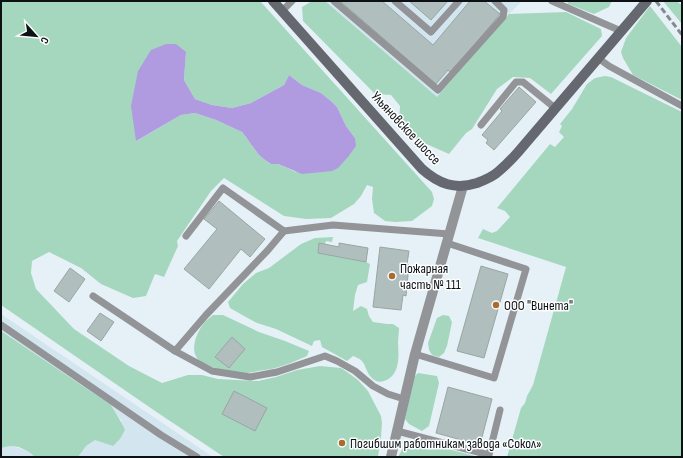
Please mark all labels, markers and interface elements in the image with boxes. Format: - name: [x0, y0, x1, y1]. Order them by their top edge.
- north arrow: [16, 16, 56, 56]
- text: С: [37, 35, 52, 46]
- street label: Ульяновское шоссе: [368, 88, 444, 168]
- place label: Пожарная часть № 111: [400, 260, 461, 293]
- marker: Пожарная часть № 111: [387, 271, 397, 281]
- place label: ООО "Винета": [504, 297, 573, 314]
- marker: ООО "Винета": [491, 300, 501, 310]
- place label: Погибшим работникам завода «Сокол»: [350, 435, 542, 452]
- marker: Погибшим работникам завода «Сокол»: [337, 438, 347, 448]

